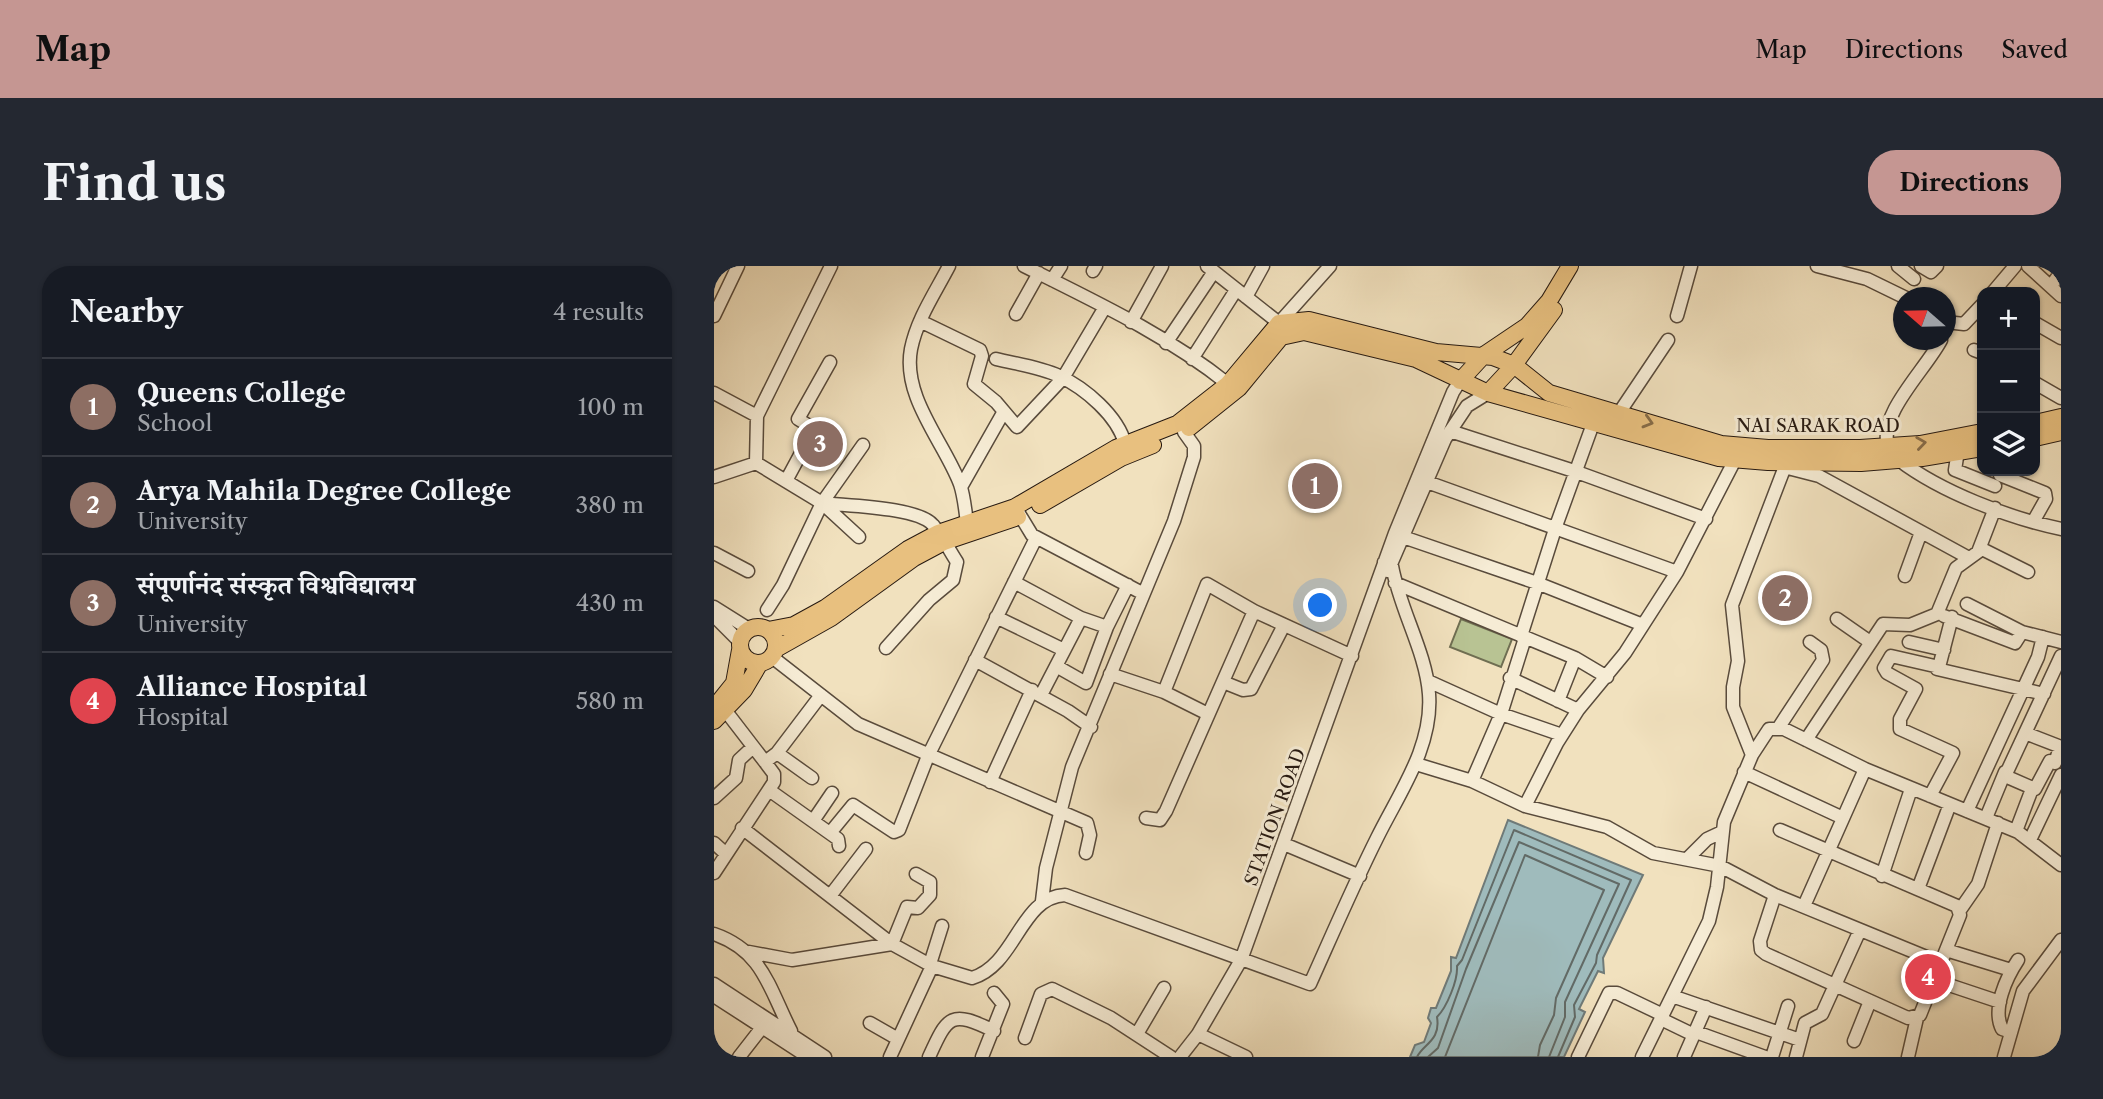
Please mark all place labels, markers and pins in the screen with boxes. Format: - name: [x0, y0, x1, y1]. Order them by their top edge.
- pin: 3: [797, 418, 843, 470]
- pin: 1: [1292, 460, 1338, 512]
- pin: 2: [1762, 572, 1808, 624]
- pin: 4: [1905, 951, 1951, 1003]

